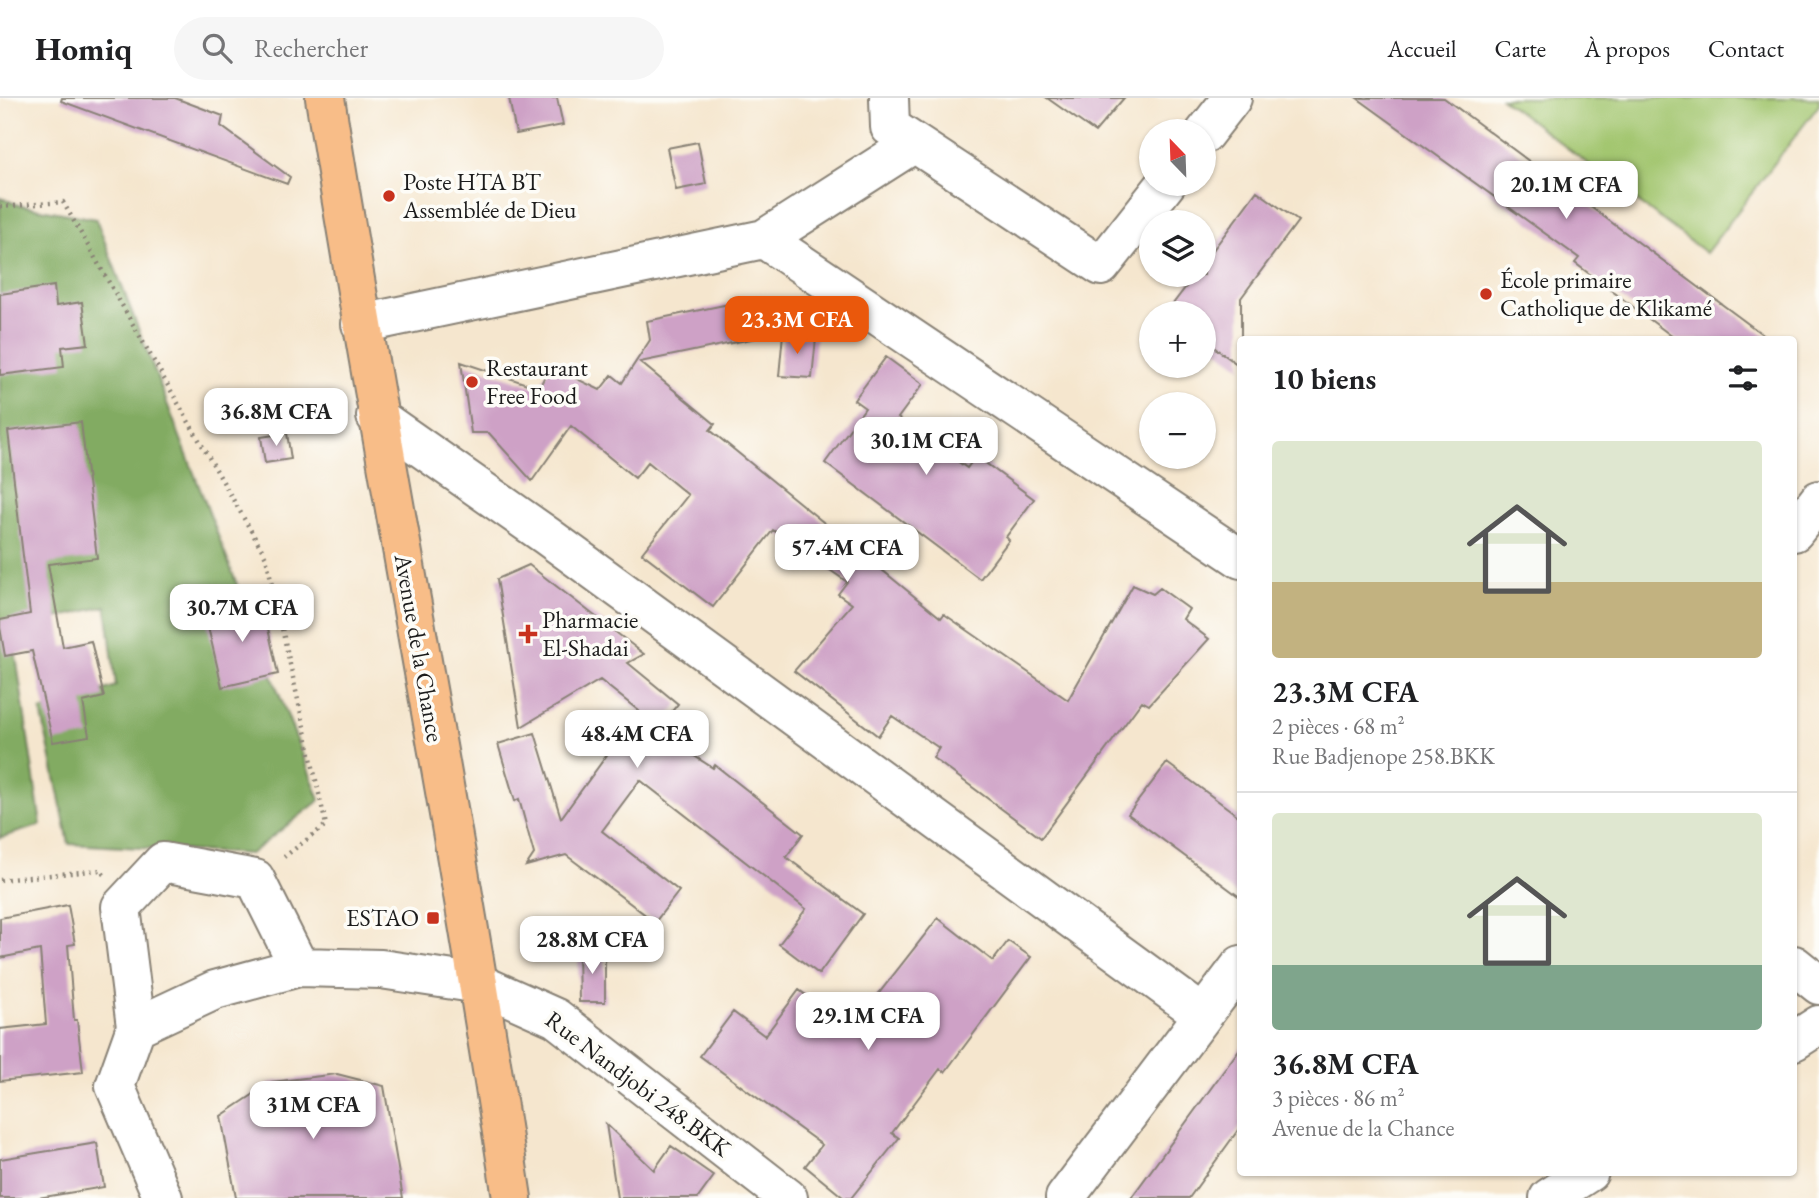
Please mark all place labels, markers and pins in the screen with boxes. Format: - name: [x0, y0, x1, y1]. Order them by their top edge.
- pin: 20.1M CFA: [1486, 162, 1646, 221]
- place label: Poste HTA BT Assemblée de Dieu: [402, 166, 577, 225]
- marker: Poste HTA BT Assemblée de Dieu: [381, 188, 397, 204]
- place label: École primaire Catholique de Klikamé: [1500, 264, 1712, 323]
- marker: École primaire Catholique de Klikamé: [1478, 286, 1494, 302]
- pin: 23.3M CFA: [717, 296, 877, 356]
- place label: Restaurant Free Food: [486, 352, 588, 411]
- marker: Restaurant Free Food: [464, 374, 480, 390]
- pin: 36.8M CFA: [196, 388, 356, 448]
- pin: 30.1M CFA: [846, 418, 1006, 477]
- pin: 57.4M CFA: [767, 524, 927, 584]
- pin: 30.7M CFA: [162, 584, 322, 644]
- place label: Pharmacie El-Shadai: [542, 604, 638, 663]
- marker: Pharmacie El-Shadai: [520, 626, 536, 642]
- pin: 48.4M CFA: [557, 710, 717, 770]
- place label: ESTAO: [346, 902, 419, 933]
- marker: ESTAO: [425, 910, 441, 926]
- pin: 28.8M CFA: [512, 916, 672, 976]
- pin: 29.1M CFA: [788, 992, 948, 1052]
- pin: 31M CFA: [248, 1082, 378, 1141]

